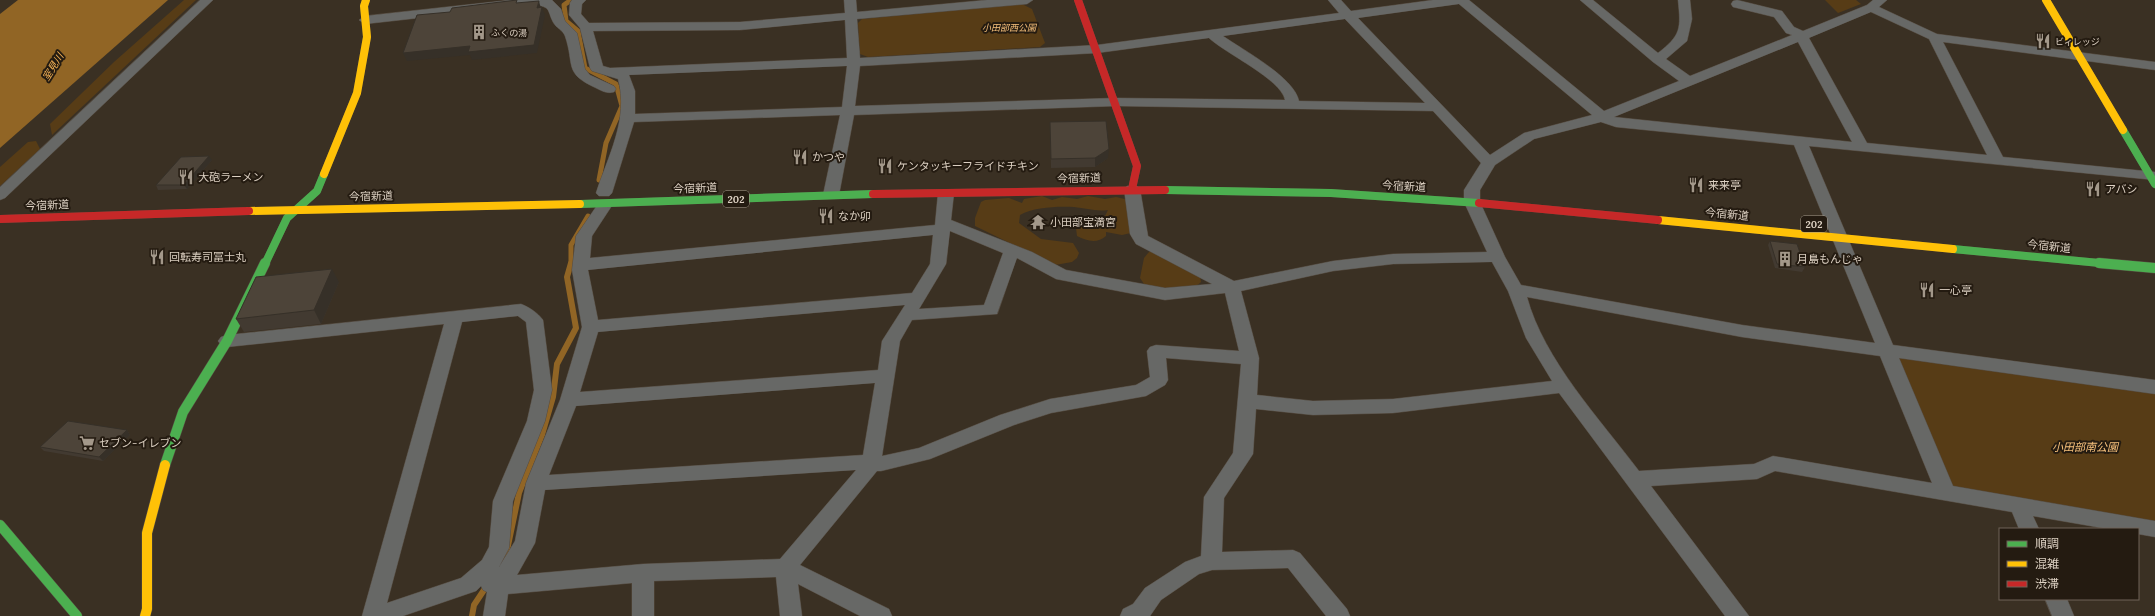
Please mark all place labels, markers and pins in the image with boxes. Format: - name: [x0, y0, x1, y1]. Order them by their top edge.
- building icon: ふくの湯: [470, 23, 488, 41]
- place label: ふくの湯: [491, 27, 527, 38]
- restaurant icon: ビィレッジ: [2034, 32, 2052, 50]
- place label: ビィレッジ: [2055, 36, 2100, 47]
- restaurant icon: かつや: [791, 148, 809, 166]
- place label: かつや: [812, 150, 845, 164]
- restaurant icon: ケンタッキーフライドチキン: [876, 157, 894, 175]
- place label: ケンタッキーフライドチキン: [897, 159, 1039, 173]
- restaurant icon: 大砲ラーメン: [177, 168, 195, 186]
- place label: 大砲ラーメン: [198, 170, 264, 184]
- restaurant icon: 来来亭: [1687, 176, 1705, 194]
- place label: 来来亭: [1708, 178, 1741, 192]
- restaurant icon: アバシ: [2084, 180, 2102, 198]
- place label: アバシ: [2105, 182, 2138, 196]
- restaurant icon: なか卯: [817, 207, 835, 225]
- place label: なか卯: [838, 209, 871, 223]
- temple icon: 小田部宝満宮: [1029, 213, 1047, 231]
- place label: 小田部宝満宮: [1050, 215, 1116, 229]
- restaurant icon: 回転寿司冨士丸: [148, 248, 166, 266]
- place label: 回転寿司冨士丸: [169, 250, 246, 264]
- building icon: 月島もんじゃ: [1776, 250, 1794, 268]
- place label: 月島もんじゃ: [1797, 252, 1863, 266]
- restaurant icon: 一心亭: [1918, 281, 1936, 299]
- place label: 一心亭: [1939, 283, 1972, 297]
- supermarket icon: セブン-イレブン: [78, 434, 96, 452]
- place label: セブン-イレブン: [99, 436, 181, 450]

